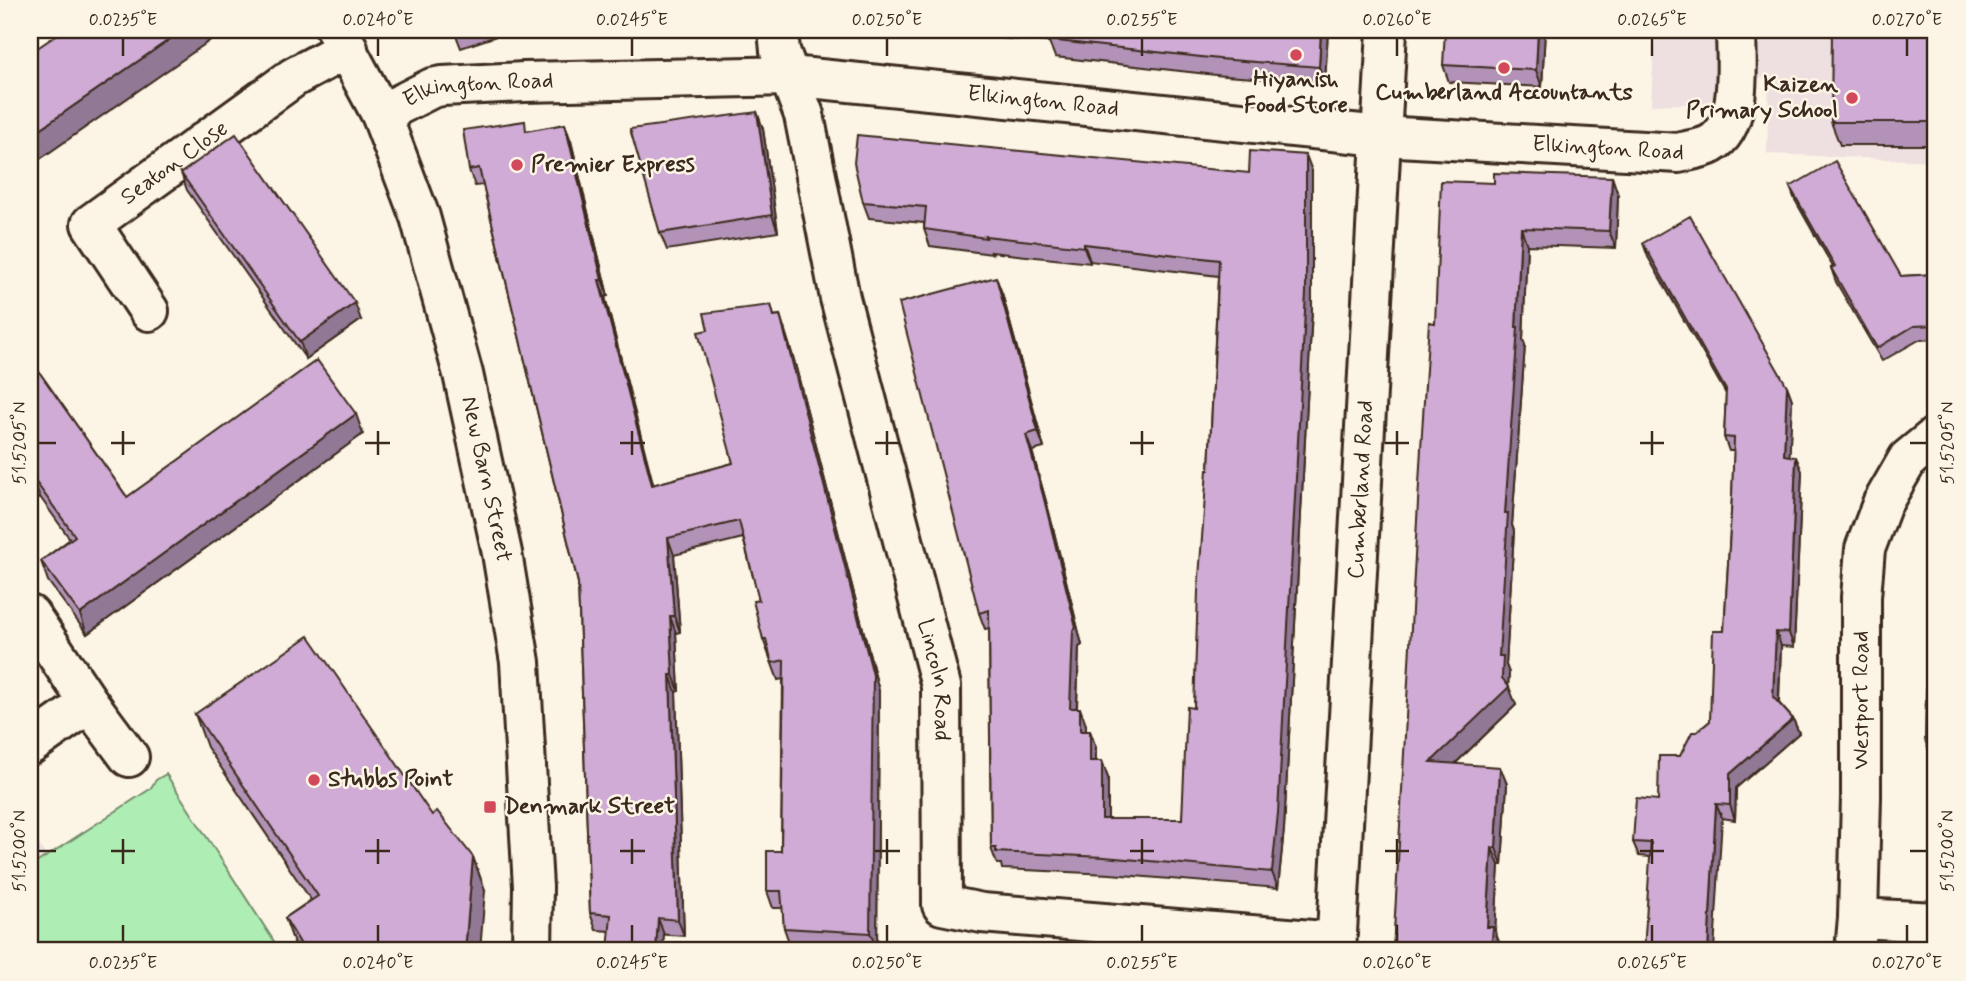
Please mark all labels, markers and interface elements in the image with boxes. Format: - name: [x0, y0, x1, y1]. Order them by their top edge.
- text: 0.0235°E: [89, 8, 157, 32]
- text: 0.0240°E: [342, 8, 414, 32]
- text: 0.0245°E: [596, 8, 668, 32]
- text: 0.0250°E: [852, 8, 922, 32]
- text: 0.0255°E: [1106, 8, 1178, 32]
- text: 0.0260°E: [1363, 8, 1432, 32]
- text: 0.0265°E: [1617, 8, 1687, 32]
- text: 0.0270°E: [1872, 8, 1942, 32]
- marker: Hiyanish Food Store: [1288, 47, 1304, 63]
- marker: Cumberland Accountants: [1496, 60, 1512, 76]
- place label: Hiyanish Food Store: [1244, 65, 1348, 121]
- street label: Elkington Road: [398, 66, 554, 115]
- place label: Kaizen Primary School: [1686, 70, 1839, 126]
- place label: Cumberland Accountants: [1375, 78, 1633, 108]
- street label: Elkington Road: [966, 79, 1120, 124]
- marker: Kaizen Primary School: [1844, 90, 1860, 106]
- street label: Seaton Close: [115, 114, 235, 213]
- street label: Elkington Road: [1531, 130, 1685, 168]
- place label: Premier Express: [531, 150, 695, 180]
- marker: Premier Express: [509, 157, 525, 173]
- street label: New Barn Street: [453, 394, 518, 565]
- street label: Cumberland Road: [1342, 399, 1381, 580]
- text: 51.5205°N: [8, 402, 32, 484]
- text: 51.5205°N: [1936, 402, 1960, 484]
- street label: Lincoln Road: [909, 616, 956, 741]
- street label: Westport Road: [1847, 631, 1877, 769]
- place label: Stubbs Point: [328, 765, 453, 795]
- marker: Stubbs Point: [306, 772, 322, 788]
- place label: Denmark Street: [504, 792, 675, 822]
- marker: Denmark Street: [482, 799, 498, 815]
- text: 51.5200°N: [8, 810, 32, 892]
- text: 51.5200°N: [1936, 810, 1960, 892]
- text: 0.0235°E: [89, 951, 157, 975]
- text: 0.0240°E: [342, 951, 414, 975]
- text: 0.0245°E: [596, 951, 668, 975]
- text: 0.0250°E: [852, 951, 922, 975]
- text: 0.0255°E: [1106, 951, 1178, 975]
- text: 0.0260°E: [1363, 951, 1432, 975]
- text: 0.0265°E: [1617, 951, 1687, 975]
- text: 0.0270°E: [1872, 951, 1942, 975]

